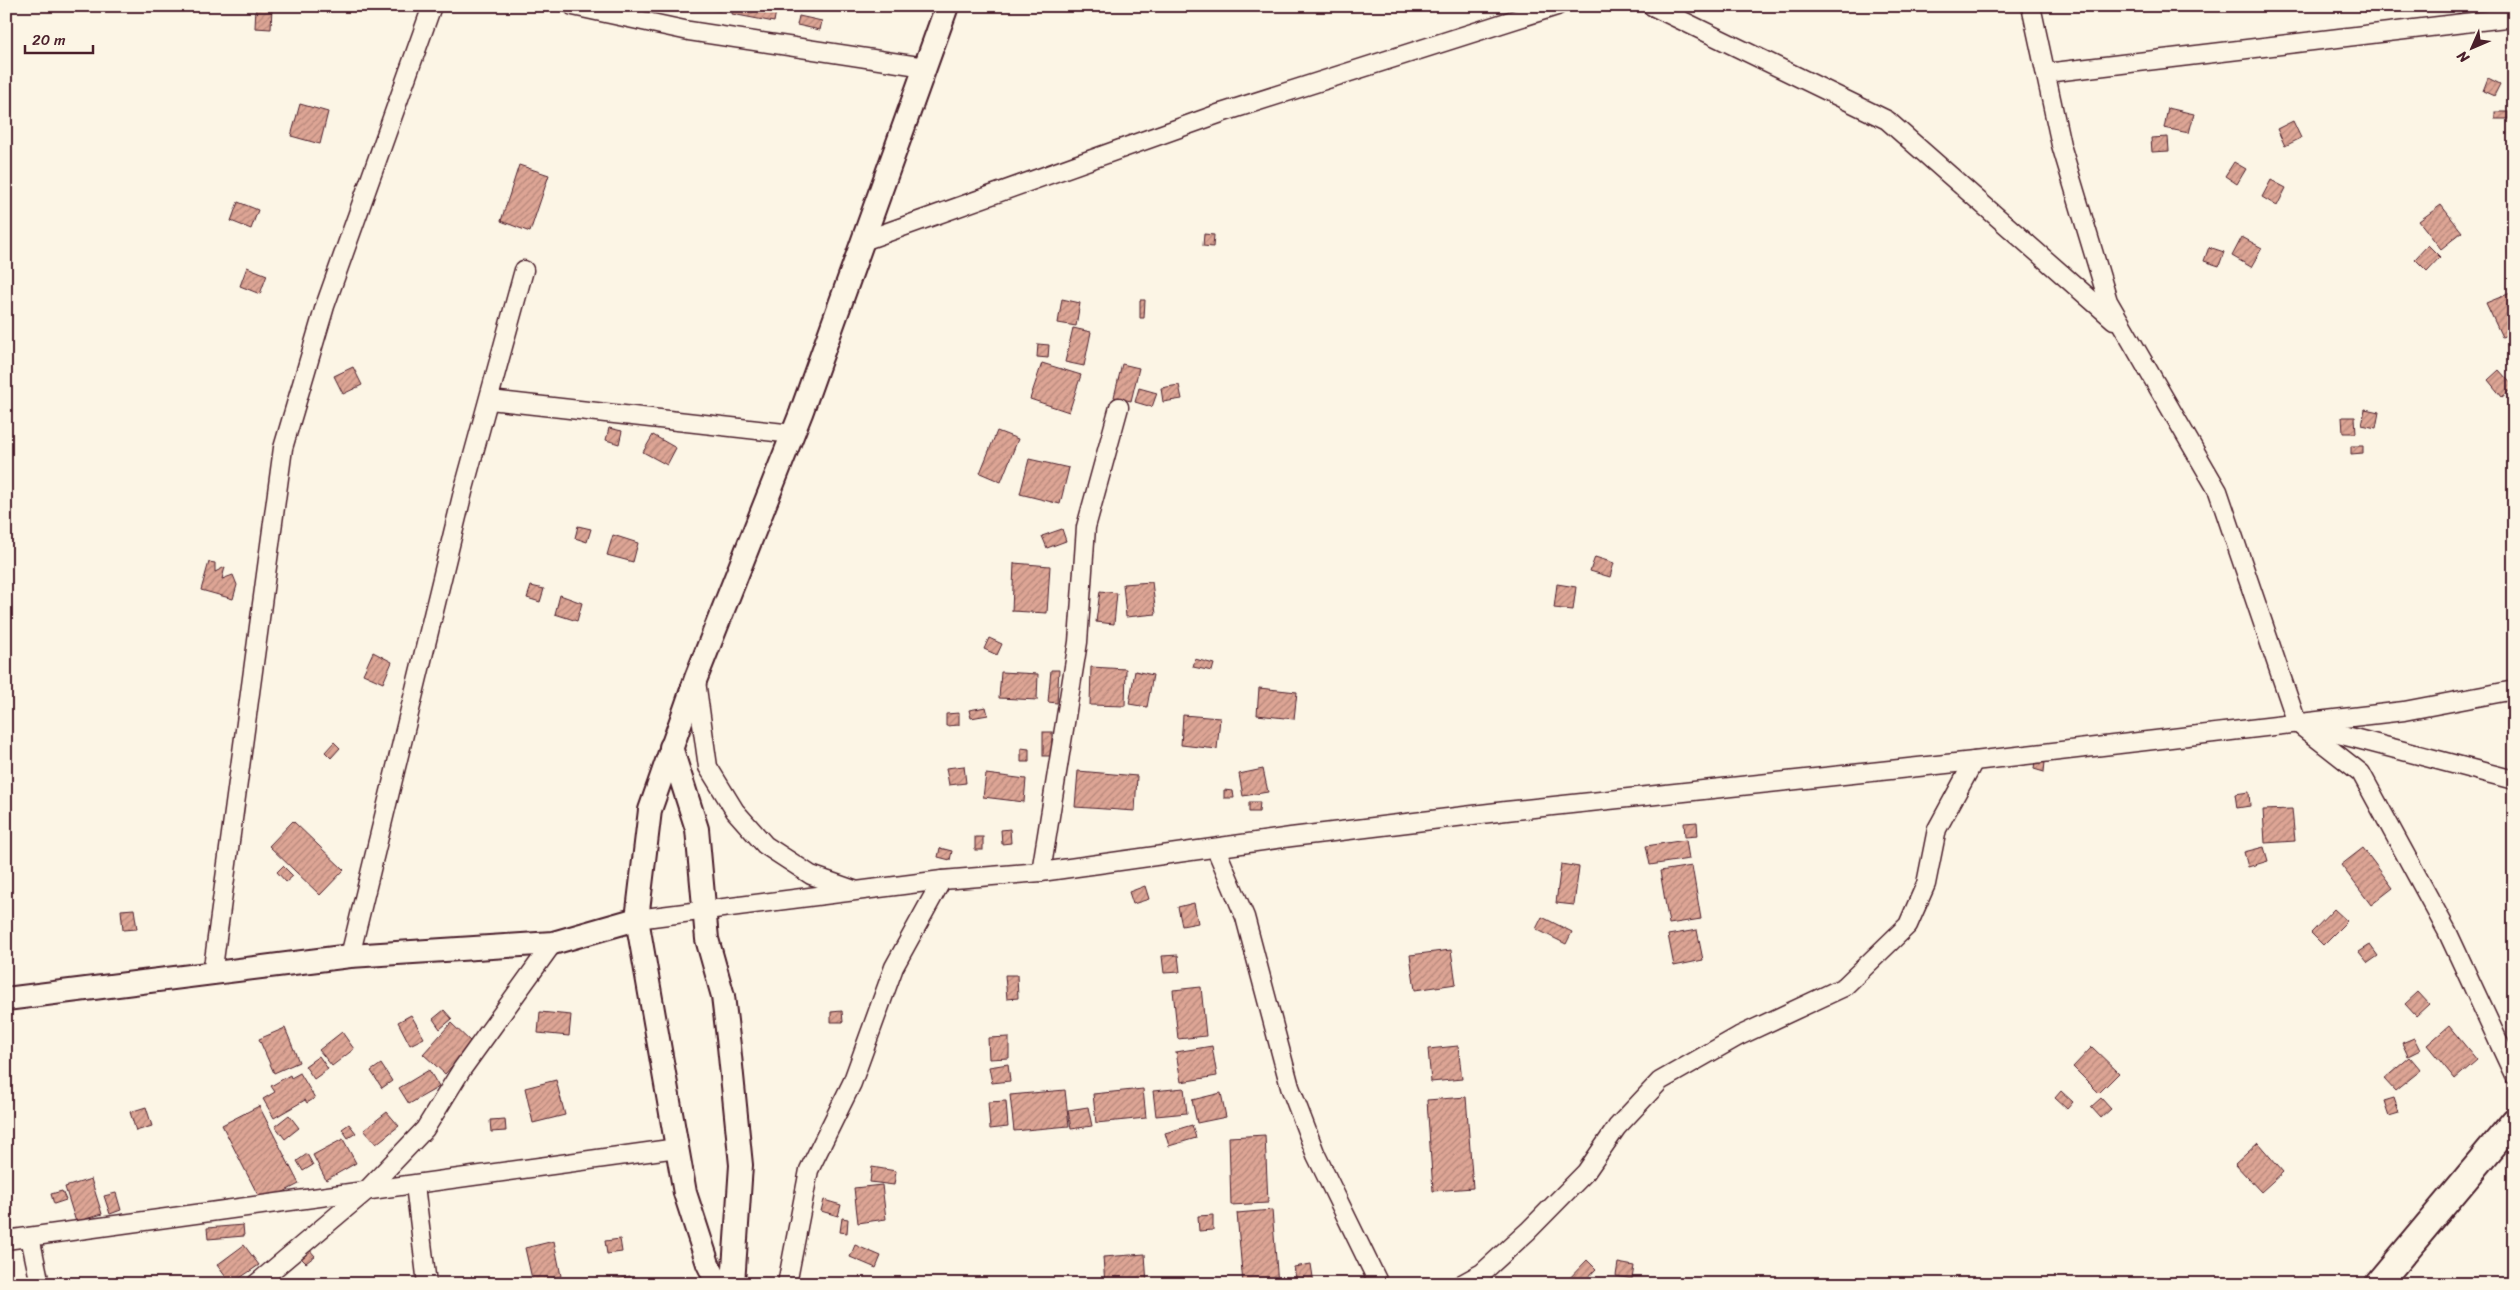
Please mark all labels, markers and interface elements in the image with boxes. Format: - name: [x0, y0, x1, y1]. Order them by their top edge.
- scale bar: [25, 22, 92, 54]
- north arrow: [2448, 22, 2498, 72]
- text: 20 m: [32, 27, 66, 53]
- text: N: [2451, 44, 2476, 70]

